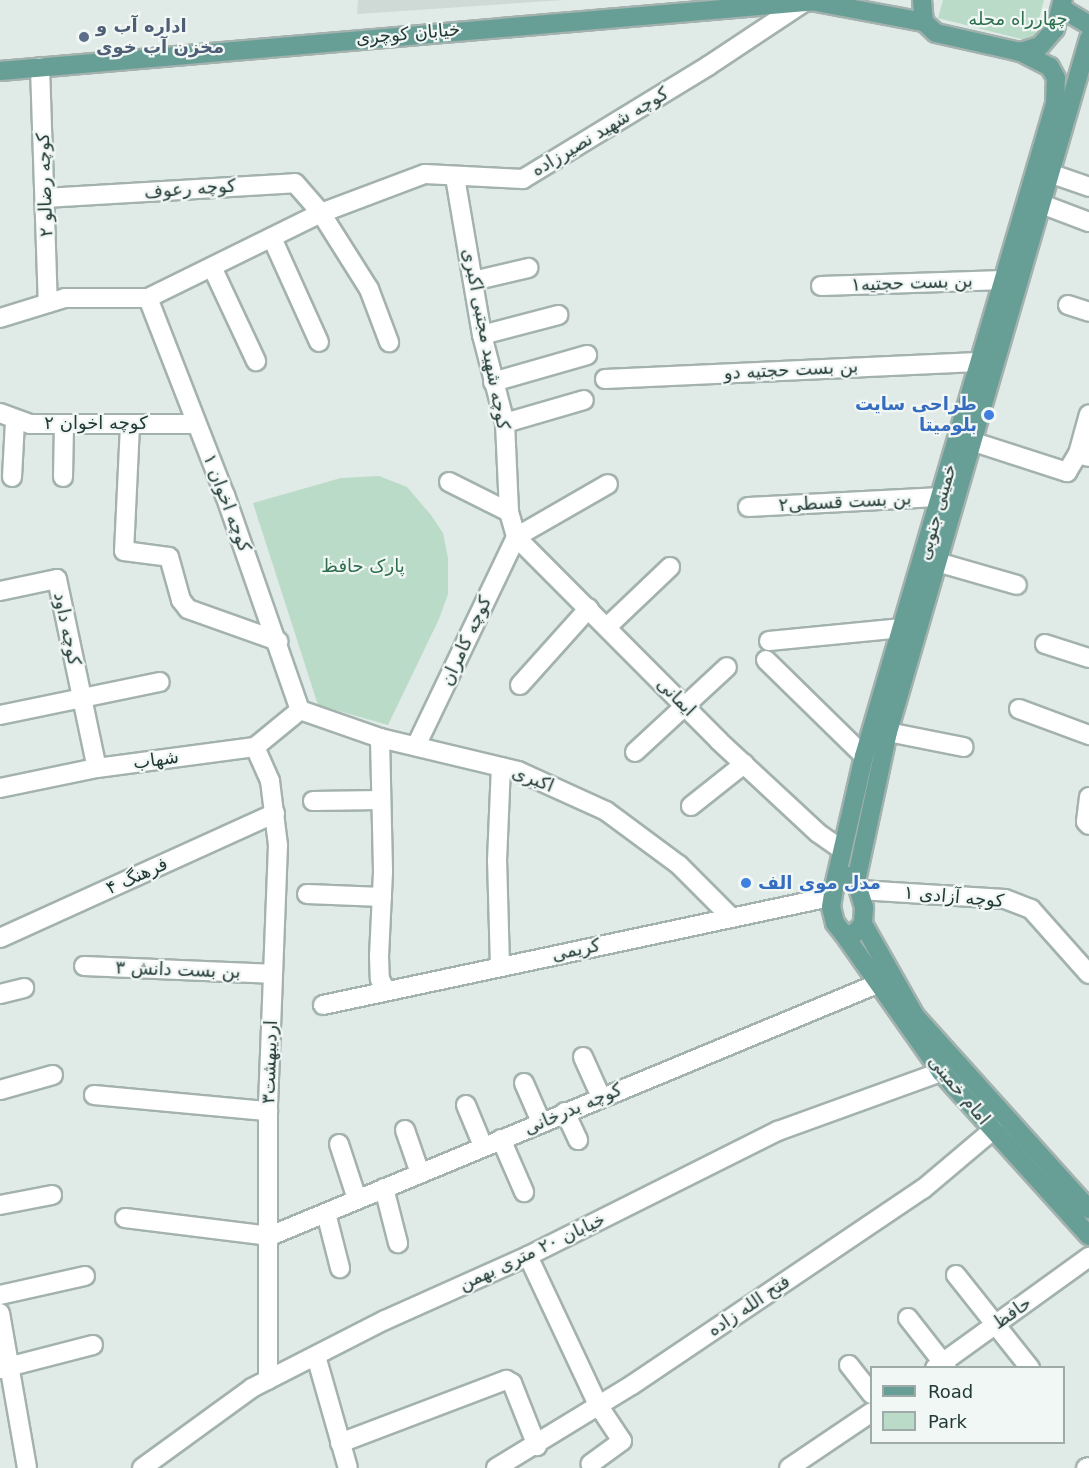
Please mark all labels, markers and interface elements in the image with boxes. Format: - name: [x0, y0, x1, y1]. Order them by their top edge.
- park label: چهارراه محله: [968, 8, 1068, 30]
- place label: اداره آب و مخزن آب خوی: [96, 16, 224, 58]
- street label: خیابان کوچری: [355, 19, 461, 49]
- marker: اداره آب و مخزن آب خوی: [77, 30, 91, 44]
- street label: کوچه شهید نصیرزاده: [528, 83, 672, 181]
- street label: کوچه رضالو ۲: [32, 133, 58, 237]
- street label: کوچه رعوف: [143, 175, 237, 203]
- street label: کوچه شهید مجتبی اکبری: [458, 247, 514, 431]
- street label: بن بست حجتیه۱: [851, 270, 973, 296]
- street label: بن بست حجتیه دو: [723, 356, 859, 384]
- place label: طراحی سایت بلومیتا: [855, 394, 977, 436]
- marker: طراحی سایت بلومیتا: [982, 408, 996, 422]
- street label: کوچه اخوان ۲: [44, 412, 148, 434]
- street label: کوچه اخوان ۱: [198, 451, 256, 555]
- street label: خمینی جنوبی: [913, 461, 961, 563]
- street label: بن بست قسطی۲: [778, 488, 912, 516]
- park label: پارک حافظ: [321, 555, 405, 577]
- street label: کوچه داود: [49, 591, 85, 667]
- street label: کوچه کامران: [436, 593, 496, 689]
- street label: ایمانی: [652, 673, 700, 721]
- street label: شهاب: [132, 746, 180, 774]
- street label: اکبری: [509, 761, 557, 797]
- street label: فرهنگ ۴: [103, 853, 171, 899]
- place label: مدل موی الف: [758, 872, 881, 894]
- marker: مدل موی الف: [739, 876, 753, 890]
- street label: کوچه آزادی ۱: [903, 882, 1005, 912]
- street label: کریمی: [550, 934, 602, 966]
- street label: بن بست دانش ۳: [115, 957, 241, 983]
- street label: اردیبهشت۳: [258, 1020, 282, 1104]
- street label: امام خمینی: [924, 1051, 994, 1129]
- street label: کوچه بدرخانی: [521, 1079, 625, 1139]
- street label: خیابان ۲۰ متری بهمن: [455, 1209, 609, 1295]
- street label: فتح الله زاده: [704, 1271, 794, 1341]
- street label: حافظ: [988, 1292, 1036, 1334]
- legend: [870, 1366, 1065, 1444]
- text: Road: [928, 1381, 973, 1402]
- text: Park: [928, 1411, 967, 1432]

